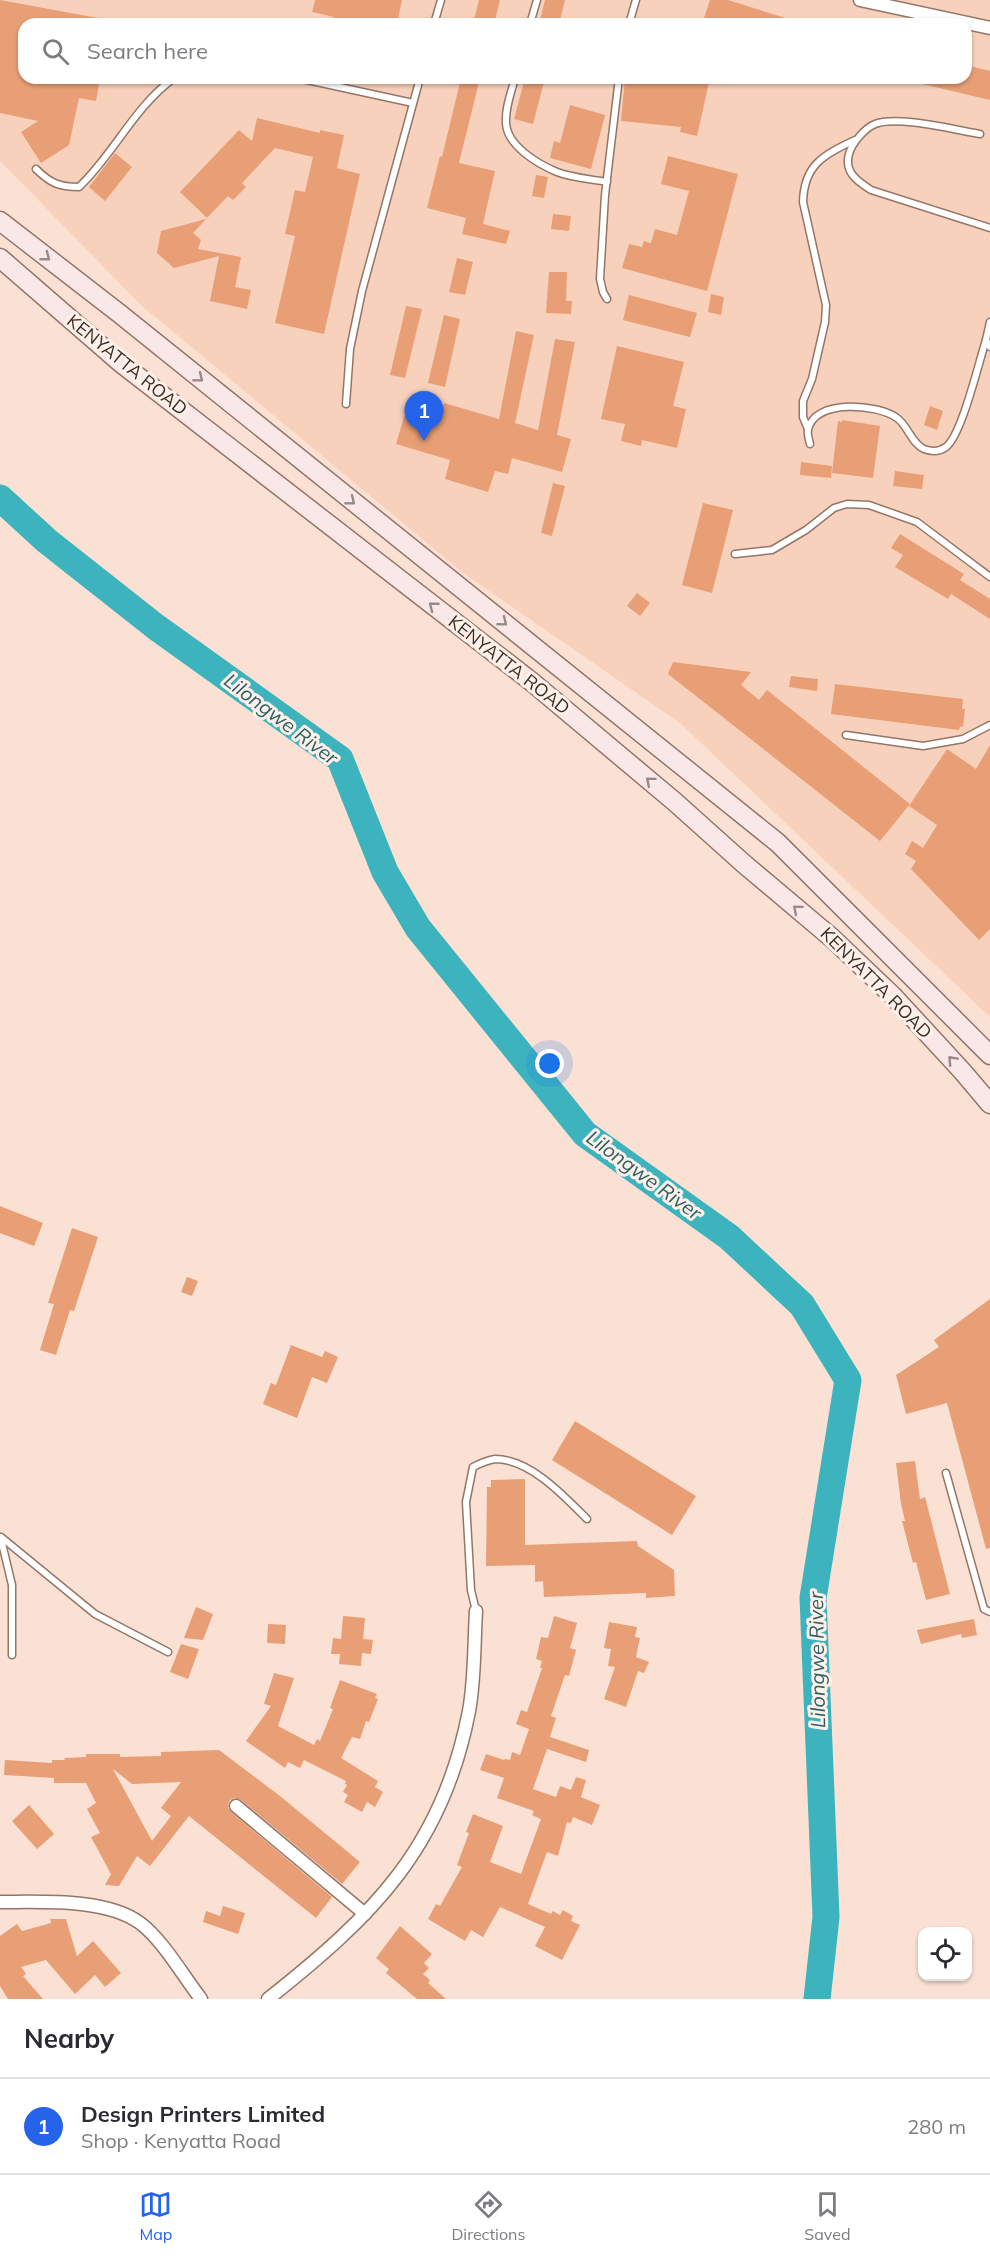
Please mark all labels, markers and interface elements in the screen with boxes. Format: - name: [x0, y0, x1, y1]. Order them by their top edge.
- search box: [18, 18, 972, 84]
- icon: search: [39, 35, 72, 68]
- text: Search here: [87, 37, 208, 65]
- one-way arrow: [40, 249, 51, 260]
- street label: KENYATTA ROAD: [62, 309, 192, 420]
- one-way arrow: [192, 370, 203, 381]
- pin: 1: [404, 392, 444, 441]
- one-way arrow: [344, 493, 355, 504]
- one-way arrow: [429, 602, 440, 613]
- street label: KENYATTA ROAD: [444, 610, 575, 719]
- one-way arrow: [496, 615, 507, 626]
- water label: Lilongwe River: [219, 668, 344, 770]
- one-way arrow: [646, 777, 657, 788]
- one-way arrow: [793, 905, 804, 916]
- street label: KENYATTA ROAD: [816, 922, 937, 1043]
- your location: [535, 1049, 564, 1078]
- one-way arrow: [948, 1056, 959, 1066]
- water label: Lilongwe River: [582, 1124, 707, 1225]
- water label: Lilongwe River: [803, 1591, 830, 1728]
- map controls: [918, 1927, 972, 1981]
- button: locate: [918, 1927, 972, 1981]
- text: Nearby: [24, 2022, 114, 2055]
- text: Design Printers Limited: [81, 2100, 325, 2128]
- text: 1: [38, 2114, 50, 2139]
- text: 280 m: [907, 2114, 966, 2139]
- text: Shop · Kenyatta Road: [81, 2128, 281, 2153]
- tab: Map: [139, 2188, 172, 2244]
- tab: Directions: [451, 2188, 525, 2244]
- tab: Saved: [804, 2188, 851, 2244]

